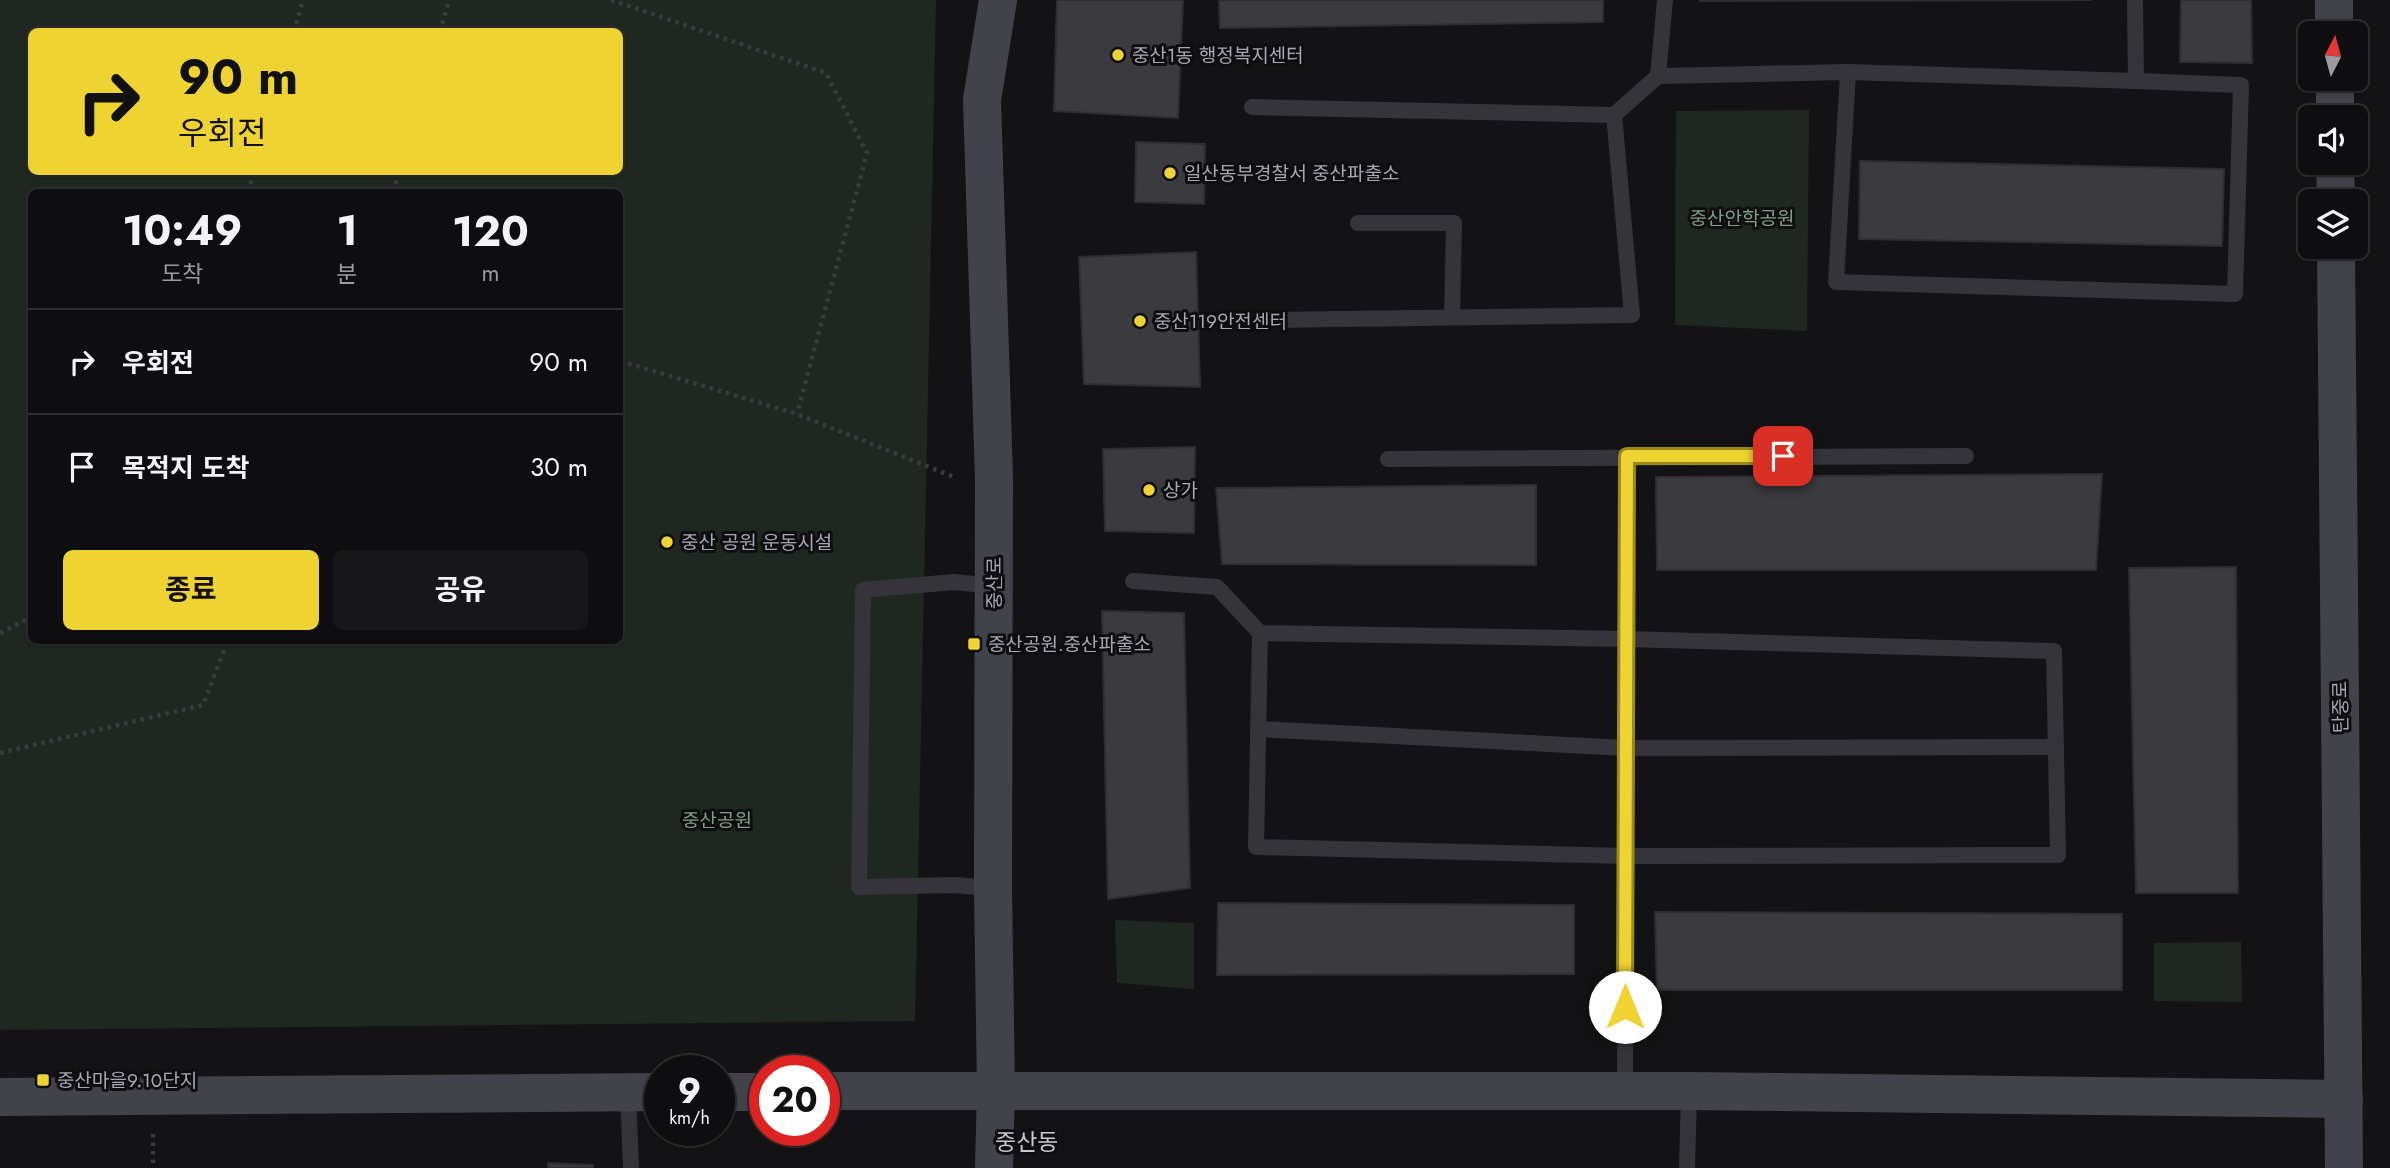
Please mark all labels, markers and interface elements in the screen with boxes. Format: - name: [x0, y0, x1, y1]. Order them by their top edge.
- north arrow: [2298, 21, 2368, 91]
- map controls: [2298, 21, 2368, 259]
- text: 90 m: [178, 42, 298, 112]
- place label: 중산1동 행정복지센터: [1132, 42, 1304, 69]
- marker: 중산1동 행정복지센터: [1110, 47, 1126, 63]
- icon: right: [63, 56, 154, 147]
- button: sound: [2298, 105, 2368, 175]
- text: 우회전: [178, 110, 266, 156]
- place label: 일산동부경찰서 중산파출소: [1184, 160, 1399, 187]
- marker: 일산동부경찰서 중산파출소: [1162, 165, 1178, 181]
- button: layers: [2298, 189, 2368, 259]
- text: 10:49: [122, 200, 242, 261]
- text: 1: [337, 200, 358, 261]
- text: 120: [452, 201, 529, 262]
- park label: 중산안학공원: [1690, 205, 1794, 232]
- text: m: [481, 256, 499, 290]
- text: 도착: [161, 257, 203, 291]
- text: 분: [337, 257, 358, 291]
- place label: 중산119안전센터: [1154, 308, 1287, 335]
- marker: 중산119안전센터: [1132, 313, 1148, 329]
- icon: right: [63, 343, 101, 381]
- text: 90 m: [529, 343, 588, 381]
- text: 우회전: [122, 344, 194, 382]
- pin: [1753, 426, 1813, 486]
- icon: arrive: [1764, 437, 1802, 475]
- icon: arrive: [63, 448, 101, 486]
- text: 30 m: [530, 448, 588, 486]
- text: 목적지 도착: [122, 449, 249, 487]
- place label: 상가: [1163, 477, 1198, 504]
- marker: 상가: [1141, 482, 1157, 498]
- place label: 중산 공원 운동시설: [681, 529, 832, 556]
- marker: 중산 공원 운동시설: [659, 534, 675, 550]
- button: 종료: [63, 550, 319, 630]
- button: 공유: [333, 550, 588, 630]
- street label: 중산로: [981, 557, 1008, 609]
- place label: 중산공원.중산파출소: [988, 631, 1151, 658]
- marker: 중산공원.중산파출소: [966, 636, 982, 652]
- street label: 탄중로: [2327, 681, 2354, 733]
- park label: 중산공원: [682, 807, 752, 834]
- position arrow: [1588, 970, 1662, 1044]
- speed limit sign: 20: [749, 1055, 840, 1146]
- text: 9: [678, 1066, 701, 1116]
- place label: 중산마을9.10단지: [57, 1067, 197, 1094]
- marker: 중산마을9.10단지: [35, 1072, 51, 1088]
- text: km/h: [669, 1105, 710, 1131]
- district label: 중산동: [995, 1125, 1059, 1159]

